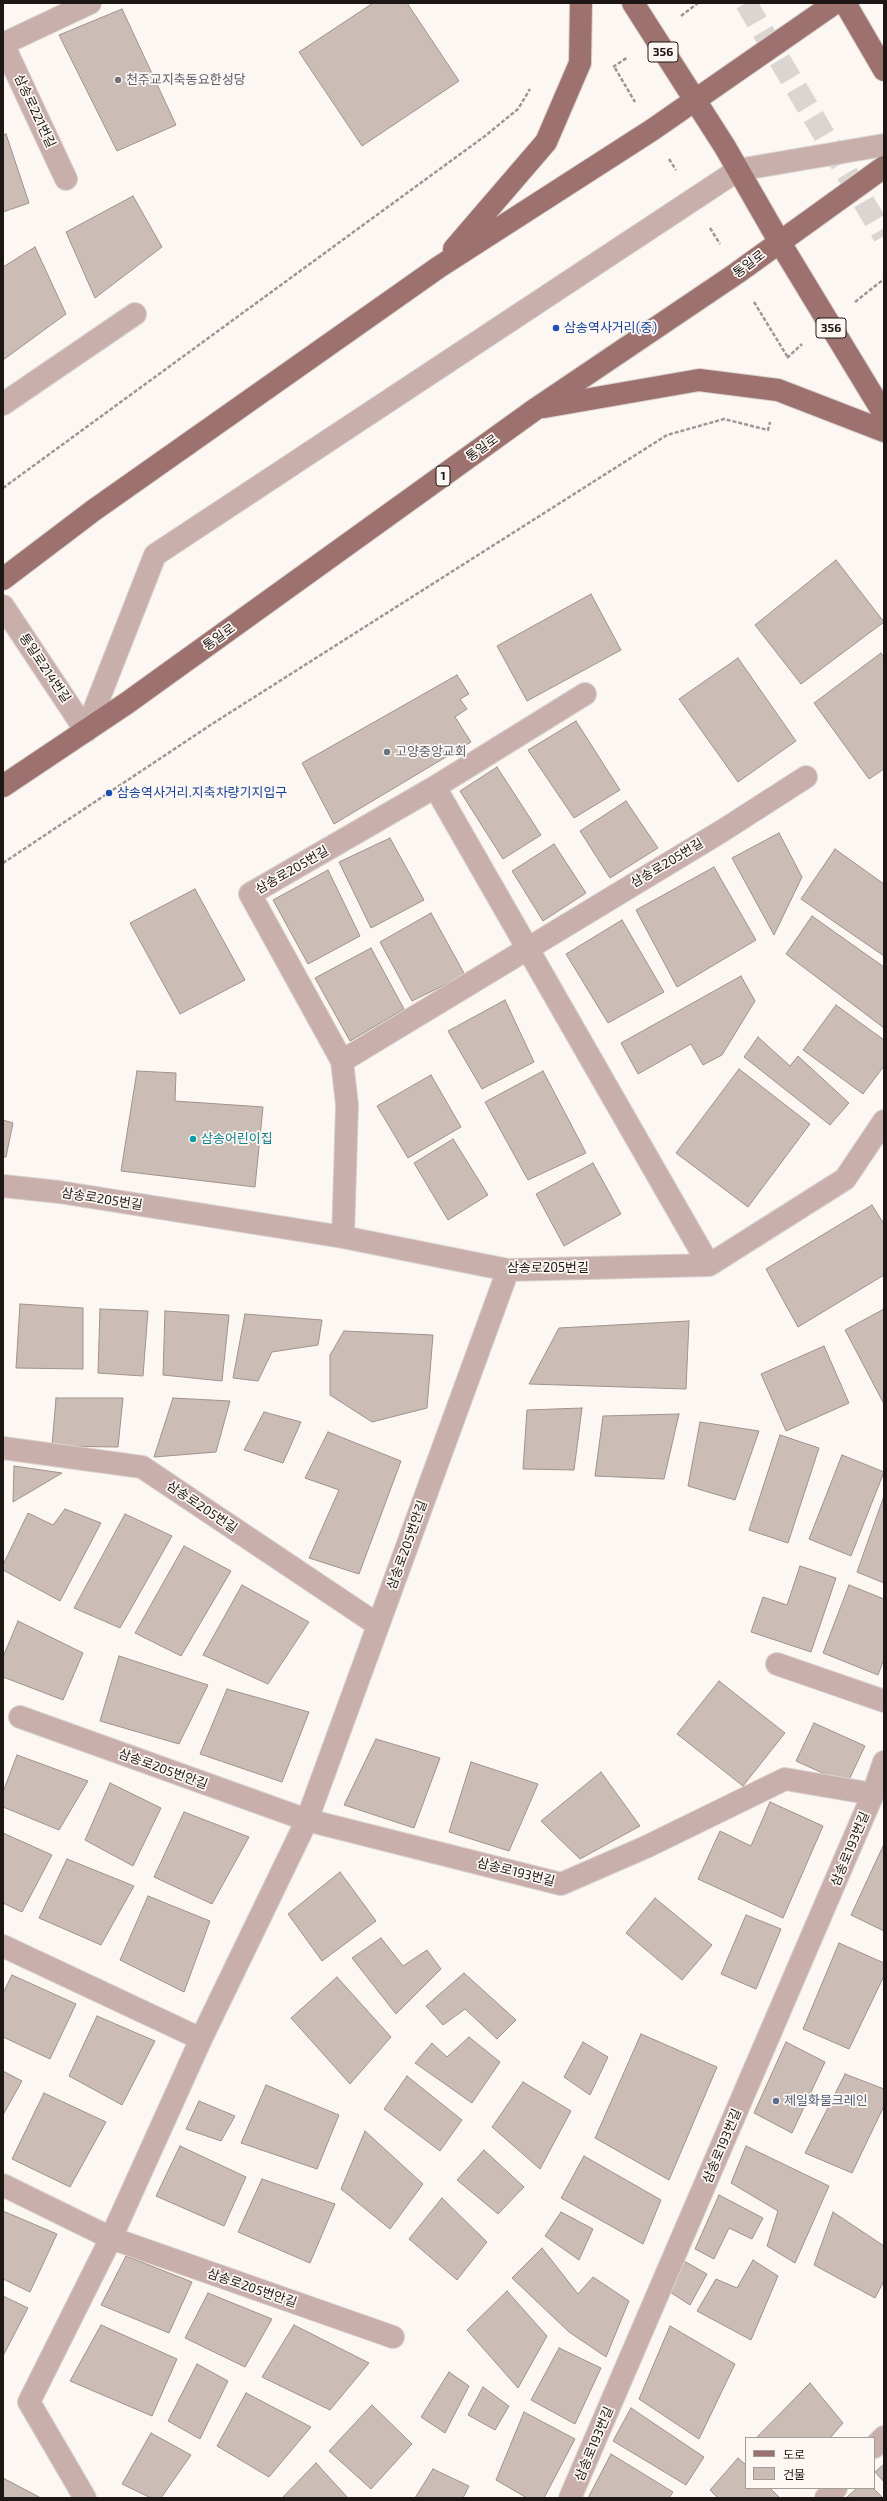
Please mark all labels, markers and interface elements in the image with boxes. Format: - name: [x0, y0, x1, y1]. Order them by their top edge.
- road number: 356: [648, 42, 678, 62]
- street label: 삼송로221번길: [11, 72, 59, 150]
- place label: 천주교지축동요한성당: [126, 72, 246, 88]
- marker: 천주교지축동요한성당: [113, 75, 123, 85]
- street label: 통일로: [730, 247, 768, 281]
- road number: 356: [816, 318, 846, 338]
- place label: 삼송역사거리(중): [564, 320, 657, 336]
- marker: 삼송역사거리(중): [551, 323, 561, 333]
- street label: 통일로: [463, 431, 501, 465]
- road number: 1: [436, 466, 450, 486]
- street label: 통일로: [200, 620, 238, 654]
- street label: 통일로214번길: [16, 630, 74, 706]
- place label: 고양중앙교회: [395, 744, 467, 760]
- marker: 고양중앙교회: [382, 747, 392, 757]
- place label: 삼송역사거리.지축차량기지입구: [117, 785, 287, 801]
- marker: 삼송역사거리.지축차량기지입구: [104, 788, 114, 798]
- street label: 삼송로205번길: [628, 835, 706, 891]
- street label: 삼송로205번길: [253, 843, 331, 897]
- place label: 삼송어린이집: [201, 1131, 273, 1147]
- marker: 삼송어린이집: [188, 1134, 198, 1144]
- street label: 삼송로205번길: [60, 1185, 144, 1213]
- street label: 삼송로205번길: [507, 1260, 589, 1276]
- street label: 삼송로205번길: [164, 1478, 240, 1536]
- street label: 삼송로205번안길: [384, 1498, 430, 1592]
- street label: 삼송로205번안길: [116, 1746, 210, 1792]
- street label: 삼송로193번길: [827, 1809, 873, 1889]
- street label: 삼송로193번길: [475, 1855, 557, 1889]
- place label: 제일화물크레인: [784, 2093, 868, 2109]
- marker: 제일화물크레인: [771, 2096, 781, 2106]
- street label: 삼송로193번길: [699, 2106, 745, 2186]
- street label: 삼송로205번안길: [205, 2265, 299, 2311]
- street label: 삼송로193번길: [571, 2404, 617, 2484]
- legend: [745, 2437, 875, 2489]
- text: 도로: [783, 2447, 805, 2461]
- text: 건물: [783, 2467, 805, 2481]

